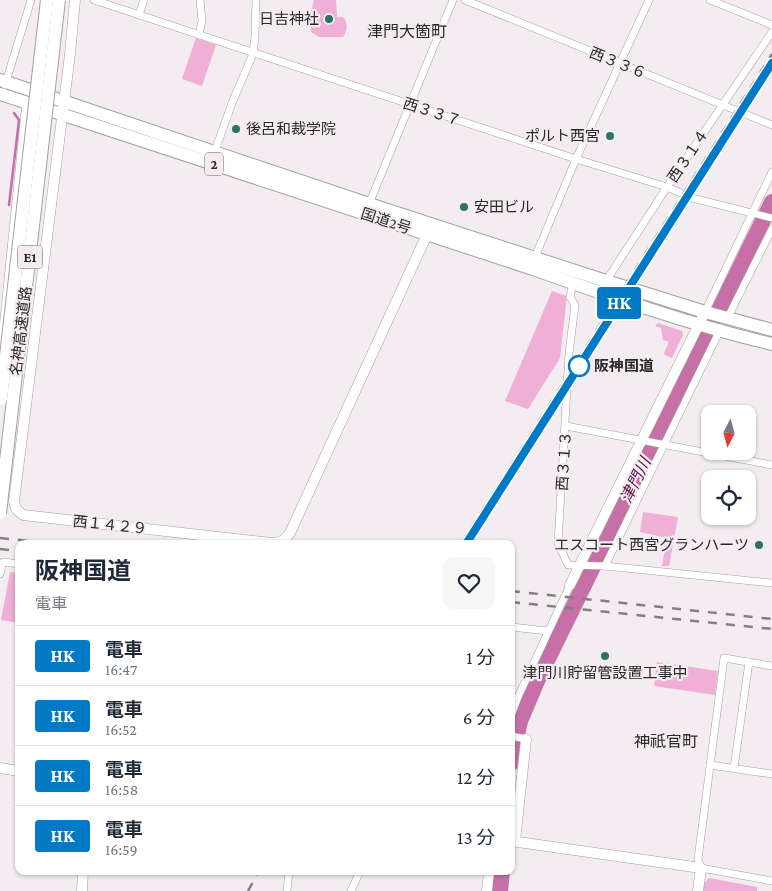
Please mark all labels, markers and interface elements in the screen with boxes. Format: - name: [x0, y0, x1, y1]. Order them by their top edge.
- place label: 日吉神社: [259, 11, 319, 27]
- marker: 日吉神社: [323, 13, 335, 25]
- district label: 津門大箇町: [367, 23, 447, 40]
- street label: 西３３６: [587, 44, 649, 82]
- street label: 西３３７: [401, 95, 463, 129]
- place label: 後呂和裁学院: [246, 121, 336, 137]
- marker: 後呂和裁学院: [230, 123, 242, 135]
- street label: 西３１４: [665, 127, 711, 185]
- place label: ポルト西宮: [525, 128, 600, 144]
- marker: ポルト西宮: [604, 130, 616, 142]
- road number: 2: [205, 152, 223, 175]
- place label: 安田ビル: [474, 199, 534, 215]
- marker: 安田ビル: [458, 201, 470, 213]
- street label: 国道2号: [359, 205, 413, 237]
- road number: E1: [18, 246, 42, 268]
- street label: 名神高速道路: [8, 285, 34, 377]
- line badge: HK: [596, 287, 642, 319]
- text: HK: [607, 293, 631, 313]
- marker: 阪神国道: [568, 355, 590, 377]
- place label: 阪神国道: [594, 357, 654, 374]
- north arrow: [701, 405, 756, 460]
- map controls: [701, 405, 756, 525]
- street label: 西３１３: [554, 431, 574, 491]
- water label: 津門川: [617, 453, 654, 506]
- button: locate: [701, 470, 756, 525]
- street label: 西１４２９: [72, 513, 148, 537]
- place label: エスコート西宮グランハーツ: [554, 537, 749, 553]
- marker: エスコート西宮グランハーツ: [753, 539, 765, 551]
- text: 阪神国道: [35, 557, 131, 584]
- button: heart: [443, 557, 495, 609]
- text: 電車: [35, 595, 67, 612]
- text: 電車: [105, 639, 143, 660]
- text: HK: [51, 646, 74, 666]
- text: 1 分: [466, 647, 495, 668]
- marker: 津門川貯留管設置工事中: [599, 650, 611, 662]
- text: 16:47: [105, 661, 137, 678]
- place label: 津門川貯留管設置工事中: [522, 665, 688, 681]
- text: 電車: [105, 699, 143, 720]
- text: HK: [51, 706, 74, 726]
- text: 6 分: [463, 707, 495, 728]
- text: 16:52: [105, 721, 137, 738]
- district label: 神祇官町: [634, 733, 698, 750]
- text: 電車: [105, 759, 143, 780]
- text: HK: [51, 766, 74, 786]
- text: 12 分: [457, 767, 495, 788]
- text: 16:58: [105, 781, 138, 798]
- text: 電車: [105, 819, 143, 840]
- text: HK: [51, 826, 74, 846]
- text: 13 分: [457, 827, 495, 848]
- text: 16:59: [105, 841, 138, 858]

